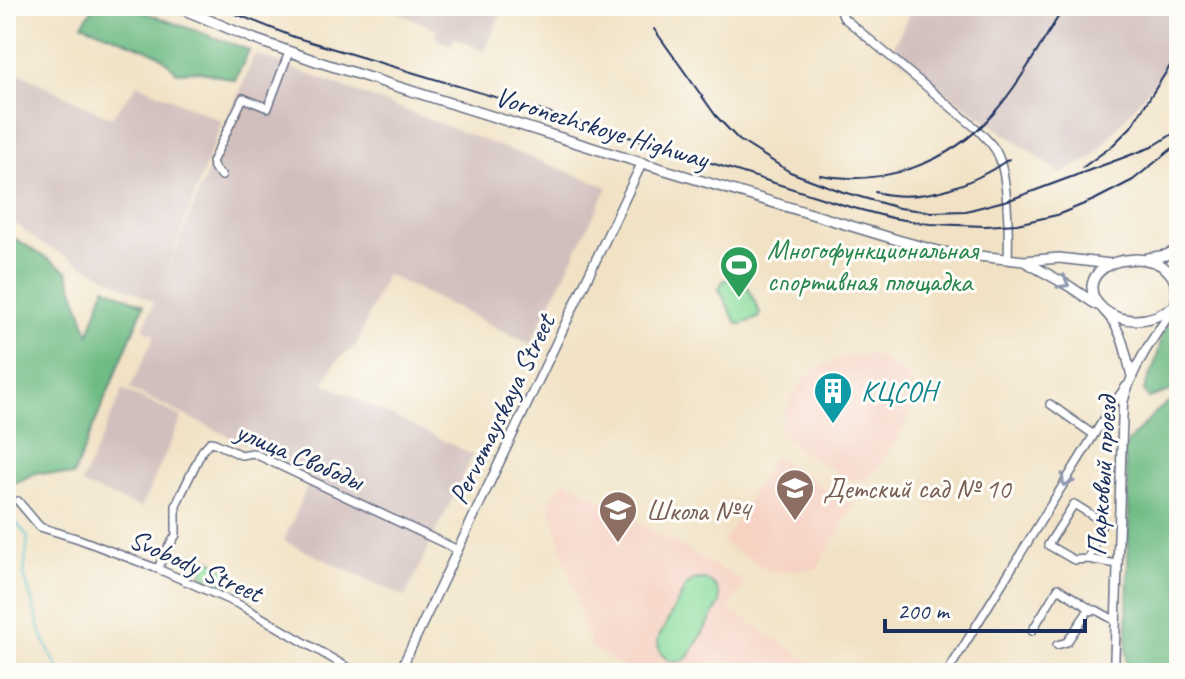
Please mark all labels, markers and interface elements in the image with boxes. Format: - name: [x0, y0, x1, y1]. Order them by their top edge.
- street label: Voronezhskoye Highway: [491, 78, 715, 177]
- place label: Многофункциональная спортивная площадка: [767, 232, 980, 299]
- sports icon: Многофункциональная спортивная площадка: [718, 244, 760, 299]
- one-way arrow: [1055, 273, 1070, 289]
- street label: Pervomayskaya Street: [440, 306, 564, 510]
- building icon: КЦСОН: [812, 370, 854, 425]
- place label: КЦСОН: [861, 374, 941, 409]
- street label: Парковый проезд: [1078, 392, 1125, 557]
- street label: улица Свободы: [229, 412, 371, 499]
- school or university icon: Детский сад № 10: [774, 467, 816, 522]
- place label: Детский сад № 10: [823, 471, 1013, 506]
- one-way arrow: [1060, 472, 1075, 487]
- school or university icon: Школа №4: [597, 489, 639, 544]
- place label: Школа №4: [646, 493, 753, 528]
- street label: Svobody Street: [124, 521, 270, 611]
- scale bar: [885, 583, 1085, 633]
- text: 200 m: [897, 596, 951, 626]

